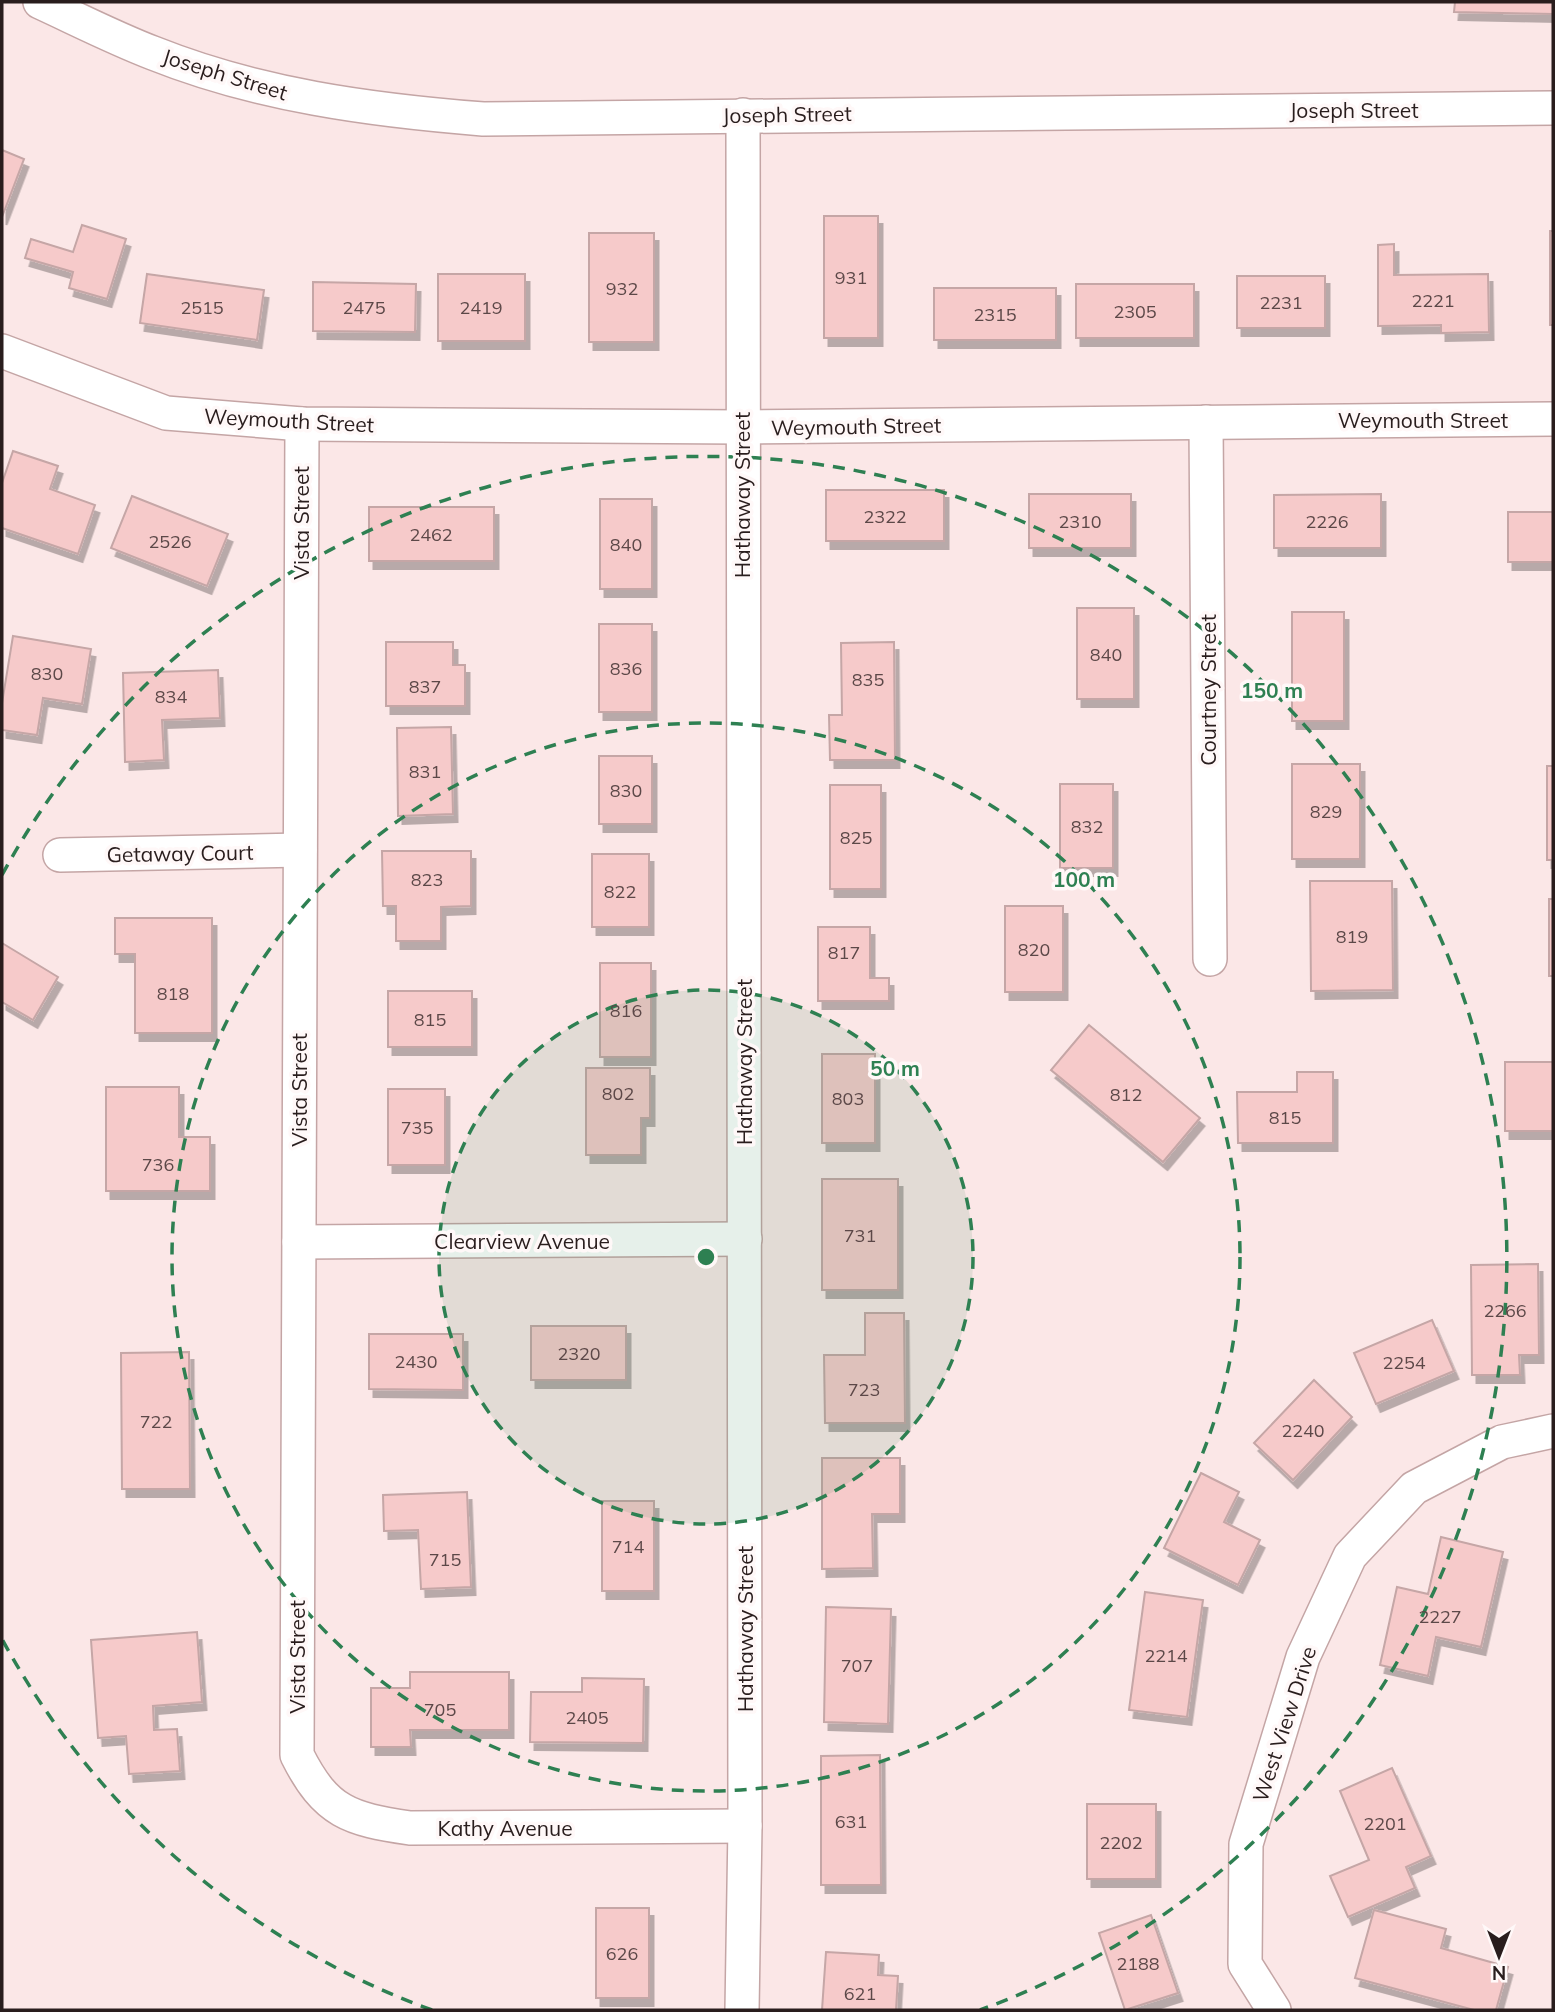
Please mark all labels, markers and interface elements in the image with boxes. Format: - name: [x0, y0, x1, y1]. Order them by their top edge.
- street label: Joseph Street: [159, 43, 291, 105]
- street label: Joseph Street: [1289, 97, 1419, 123]
- street label: Joseph Street: [722, 100, 852, 128]
- house number: 931: [835, 266, 867, 289]
- house number: 932: [606, 277, 638, 300]
- house number: 2221: [1411, 289, 1455, 312]
- house number: 2231: [1259, 291, 1303, 314]
- house number: 2515: [180, 296, 224, 319]
- house number: 2475: [342, 296, 386, 319]
- house number: 2419: [459, 296, 503, 319]
- house number: 2305: [1113, 300, 1157, 323]
- house number: 2315: [973, 303, 1017, 326]
- street label: Weymouth Street: [203, 403, 375, 437]
- street label: Weymouth Street: [1338, 407, 1508, 433]
- street label: Hathaway Street: [729, 412, 755, 578]
- street label: Weymouth Street: [771, 412, 941, 440]
- street label: Vista Street: [288, 466, 314, 580]
- house number: 2322: [863, 505, 907, 528]
- house number: 2310: [1058, 510, 1102, 533]
- house number: 2226: [1305, 510, 1349, 533]
- house number: 2462: [409, 523, 453, 546]
- house number: 2526: [148, 530, 192, 553]
- house number: 840: [610, 533, 642, 556]
- street label: Courtney Street: [1195, 614, 1221, 766]
- house number: 840: [1090, 643, 1122, 666]
- house number: 836: [610, 657, 642, 680]
- house number: 830: [31, 662, 63, 685]
- house number: 835: [852, 668, 884, 691]
- house number: 837: [409, 675, 441, 698]
- text: 150 m: [1241, 677, 1303, 703]
- house number: 834: [155, 685, 187, 708]
- house number: 831: [409, 760, 441, 783]
- house number: 830: [610, 779, 642, 802]
- house number: 829: [1310, 800, 1342, 823]
- house number: 832: [1071, 815, 1103, 838]
- house number: 825: [840, 826, 872, 849]
- street label: Getaway Court: [106, 839, 254, 867]
- text: 100 m: [1053, 866, 1115, 892]
- house number: 823: [411, 868, 443, 891]
- house number: 822: [604, 880, 636, 903]
- house number: 819: [1336, 925, 1368, 948]
- house number: 820: [1018, 938, 1050, 961]
- house number: 817: [828, 941, 860, 964]
- street label: Hathaway Street: [731, 979, 757, 1145]
- house number: 818: [157, 982, 189, 1005]
- house number: 816: [610, 999, 642, 1022]
- house number: 815: [414, 1008, 446, 1031]
- street label: Vista Street: [286, 1033, 312, 1147]
- text: 50 m: [870, 1055, 920, 1081]
- house number: 802: [602, 1082, 634, 1105]
- house number: 812: [1110, 1083, 1142, 1106]
- house number: 803: [832, 1087, 864, 1110]
- house number: 815: [1269, 1106, 1301, 1129]
- house number: 735: [401, 1116, 433, 1139]
- house number: 736: [142, 1153, 174, 1176]
- house number: 731: [844, 1224, 876, 1247]
- street label: Clearview Avenue: [434, 1228, 610, 1254]
- centre of rings: [694, 1245, 718, 1269]
- house number: 2266: [1483, 1299, 1527, 1322]
- house number: 2320: [557, 1342, 601, 1365]
- house number: 2430: [394, 1350, 438, 1373]
- house number: 2254: [1382, 1351, 1426, 1374]
- house number: 723: [848, 1378, 880, 1401]
- house number: 722: [140, 1410, 172, 1433]
- house number: 2240: [1281, 1419, 1325, 1442]
- house number: 714: [612, 1535, 644, 1558]
- street label: Hathaway Street: [732, 1546, 758, 1712]
- house number: 715: [429, 1548, 461, 1571]
- street label: Vista Street: [284, 1600, 310, 1714]
- house number: 2227: [1418, 1605, 1462, 1628]
- street label: West View Drive: [1247, 1643, 1321, 1805]
- house number: 2214: [1144, 1644, 1188, 1667]
- house number: 707: [841, 1654, 873, 1677]
- house number: 705: [424, 1698, 456, 1721]
- house number: 2405: [565, 1706, 609, 1729]
- house number: 631: [835, 1810, 867, 1833]
- house number: 2201: [1363, 1812, 1407, 1835]
- street label: Kathy Avenue: [437, 1815, 573, 1841]
- house number: 2202: [1099, 1831, 1143, 1854]
- north arrow: [1464, 1921, 1534, 1991]
- house number: 626: [606, 1942, 638, 1965]
- house number: 2188: [1116, 1952, 1160, 1975]
- text: N: [1492, 1961, 1506, 1985]
- house number: 621: [844, 1982, 876, 2005]

